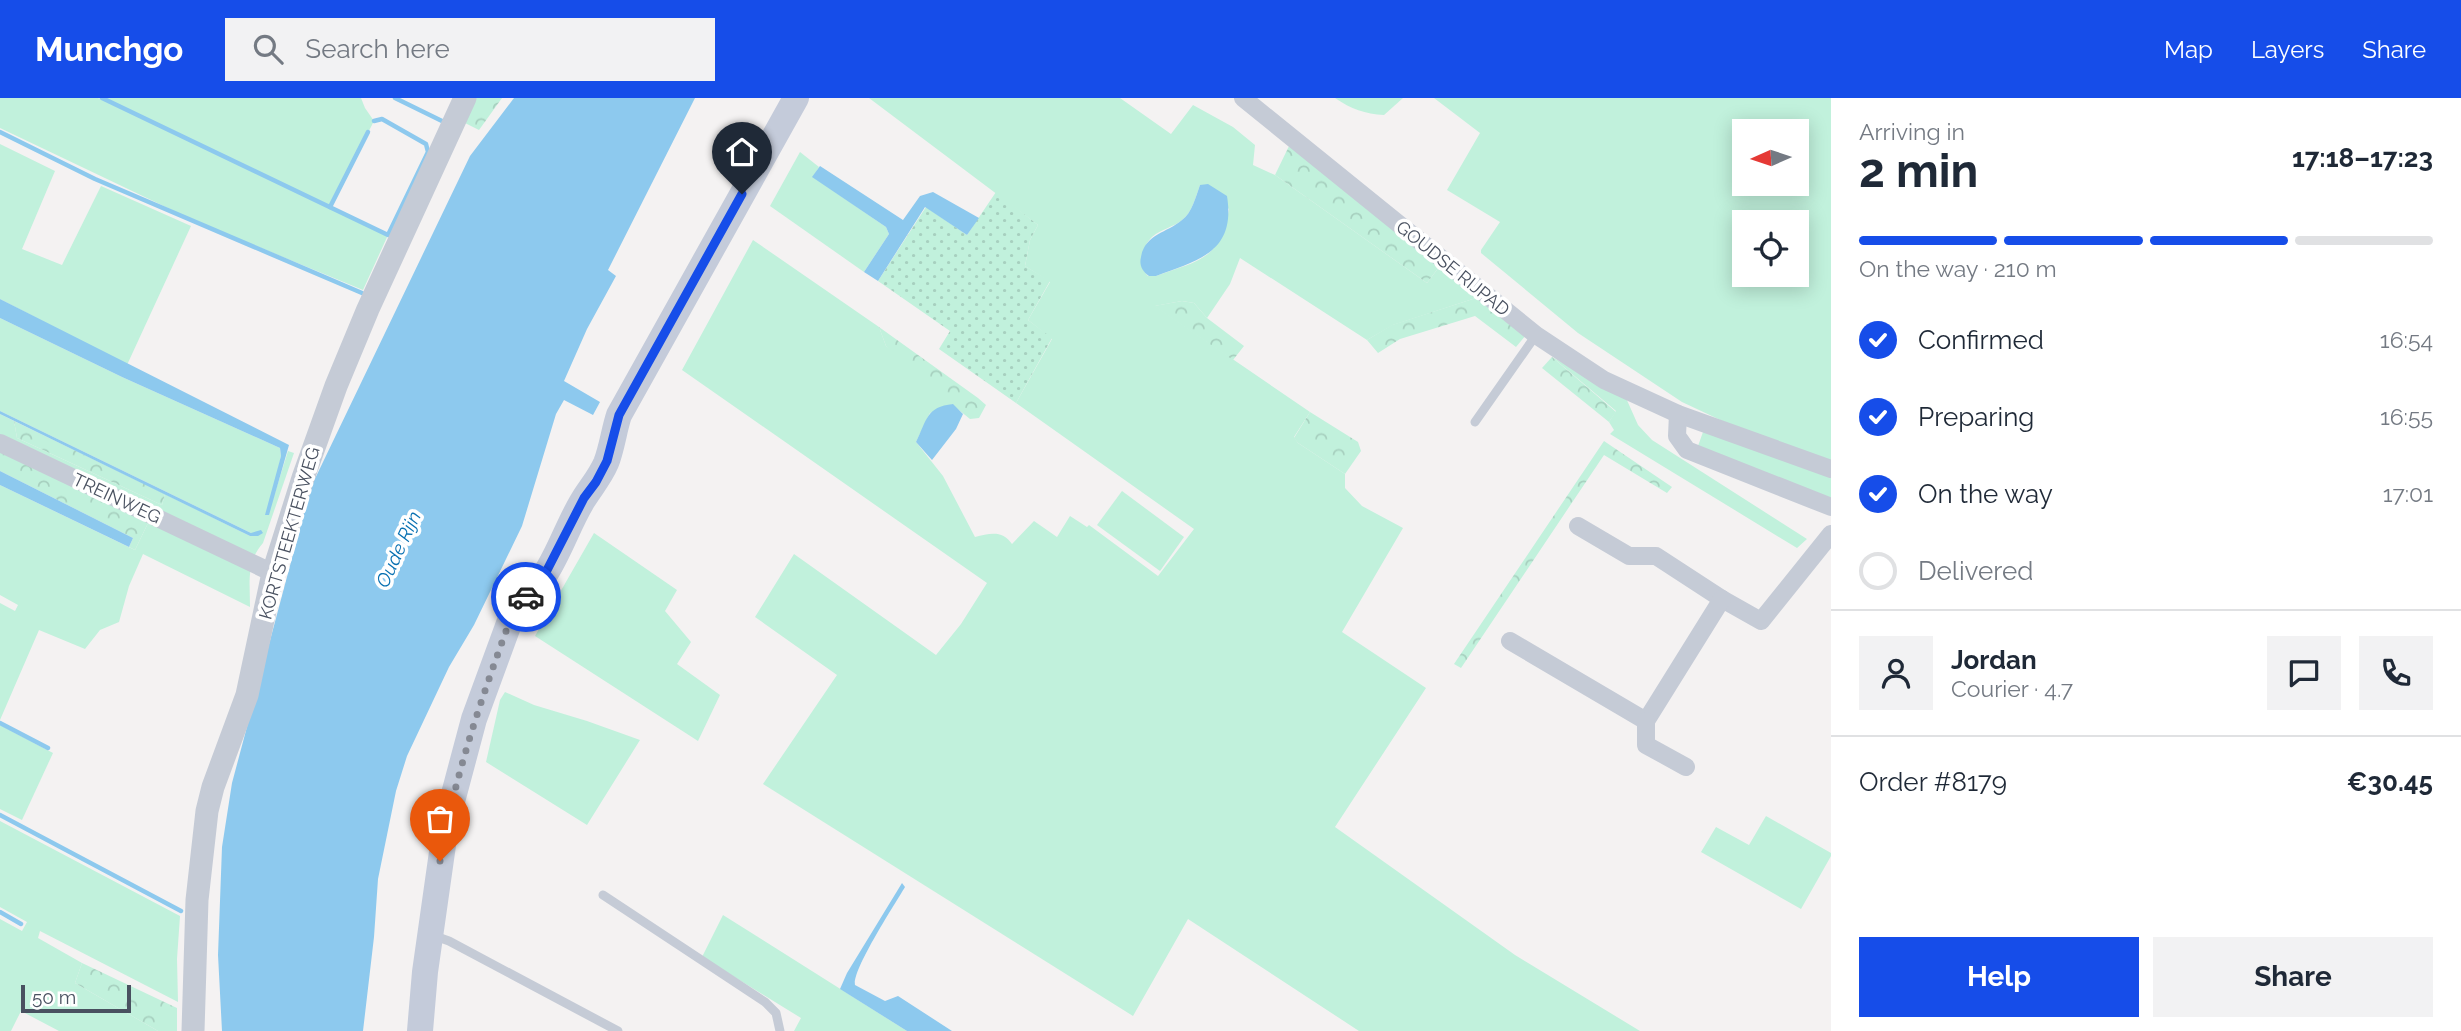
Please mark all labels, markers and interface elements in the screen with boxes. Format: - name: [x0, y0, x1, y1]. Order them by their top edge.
- search box: [225, 18, 715, 81]
- text: Munchgo: [35, 30, 183, 69]
- icon: search: [249, 30, 287, 68]
- text: Search here: [305, 34, 450, 64]
- text: Map: [2164, 35, 2213, 64]
- text: Layers: [2251, 35, 2324, 64]
- text: Share: [2362, 35, 2426, 64]
- text: Arriving in: [1859, 118, 1965, 145]
- north arrow: [1732, 119, 1810, 196]
- map controls: [1732, 119, 1809, 287]
- pin: [712, 122, 772, 194]
- icon: home: [723, 133, 761, 171]
- text: 17:18–17:23: [2292, 143, 2433, 173]
- text: 2 min: [1859, 144, 1978, 198]
- button: locate: [1732, 210, 1809, 287]
- street label: GOUDSE RIJPAD: [1392, 216, 1514, 320]
- text: On the way · 210 m: [1859, 255, 2057, 282]
- icon: check: [1859, 321, 1897, 359]
- text: Confirmed: [1918, 325, 2044, 355]
- text: 16:54: [2380, 326, 2433, 353]
- icon: check: [1859, 398, 1897, 436]
- text: Preparing: [1918, 402, 2034, 432]
- text: 16:55: [2380, 403, 2433, 430]
- street label: KORTSTEEKTERWEG: [254, 444, 324, 622]
- street label: TREINWEG: [70, 469, 164, 527]
- icon: check: [1859, 475, 1897, 513]
- text: On the way: [1918, 479, 2053, 509]
- text: 17:01: [2383, 480, 2433, 507]
- water label: Oude Rijn: [371, 507, 425, 591]
- text: Delivered: [1918, 556, 2033, 586]
- courier: [491, 562, 561, 632]
- icon: car: [507, 578, 545, 616]
- button: person: [1859, 636, 1933, 710]
- button: chat: [2267, 636, 2341, 710]
- button: phone: [2359, 636, 2433, 710]
- text: Jordan: [1951, 645, 2037, 675]
- text: Courier · 4.7: [1951, 675, 2073, 702]
- text: Order #8179: [1859, 767, 2007, 797]
- text: €30.45: [2347, 767, 2433, 797]
- pin: [410, 789, 470, 861]
- icon: bag: [421, 800, 459, 838]
- button: Help: [1859, 937, 2139, 1017]
- button: Share: [2153, 937, 2433, 1017]
- scale bar: [21, 982, 131, 1014]
- text: 50 m: [32, 986, 76, 1008]

